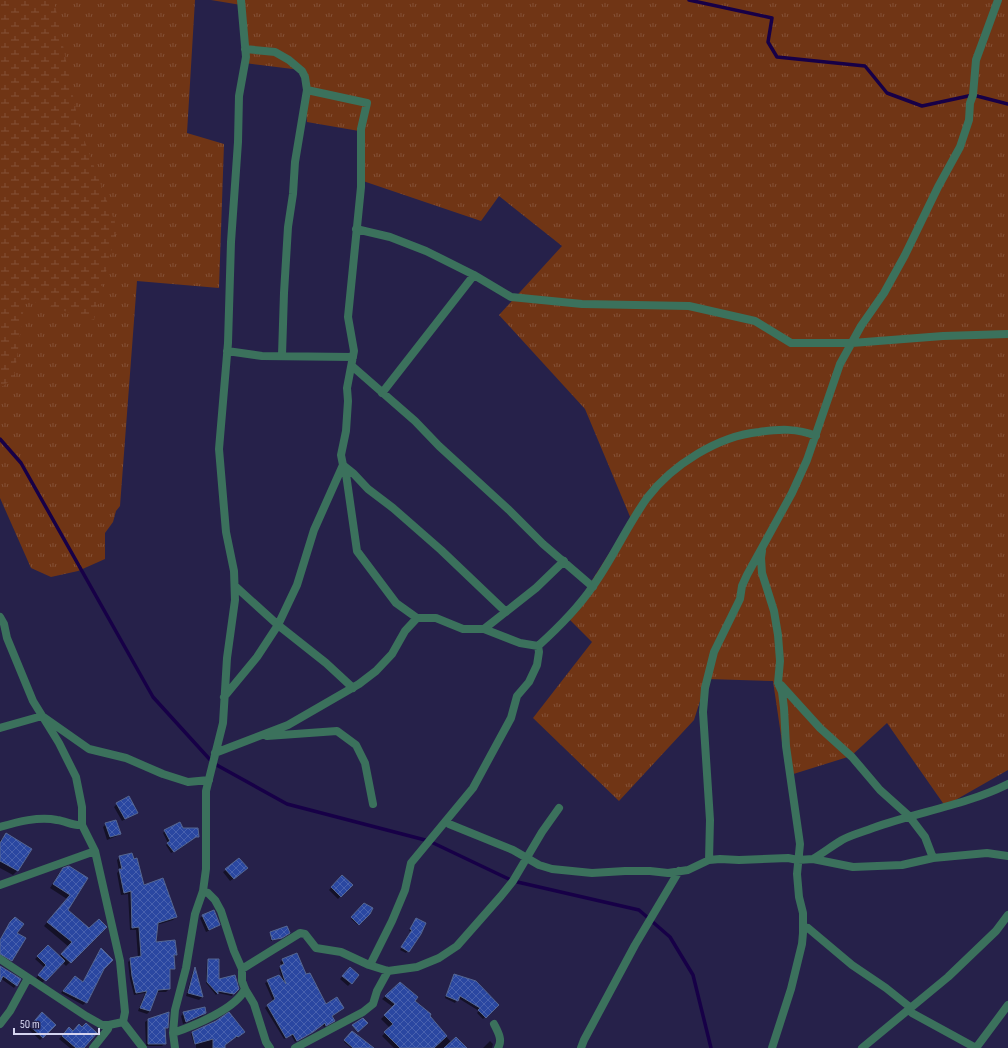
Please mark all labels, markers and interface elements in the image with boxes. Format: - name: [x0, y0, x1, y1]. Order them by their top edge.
- scale bar: [14, 1010, 99, 1036]
- text: 50 m: [20, 1017, 40, 1032]

